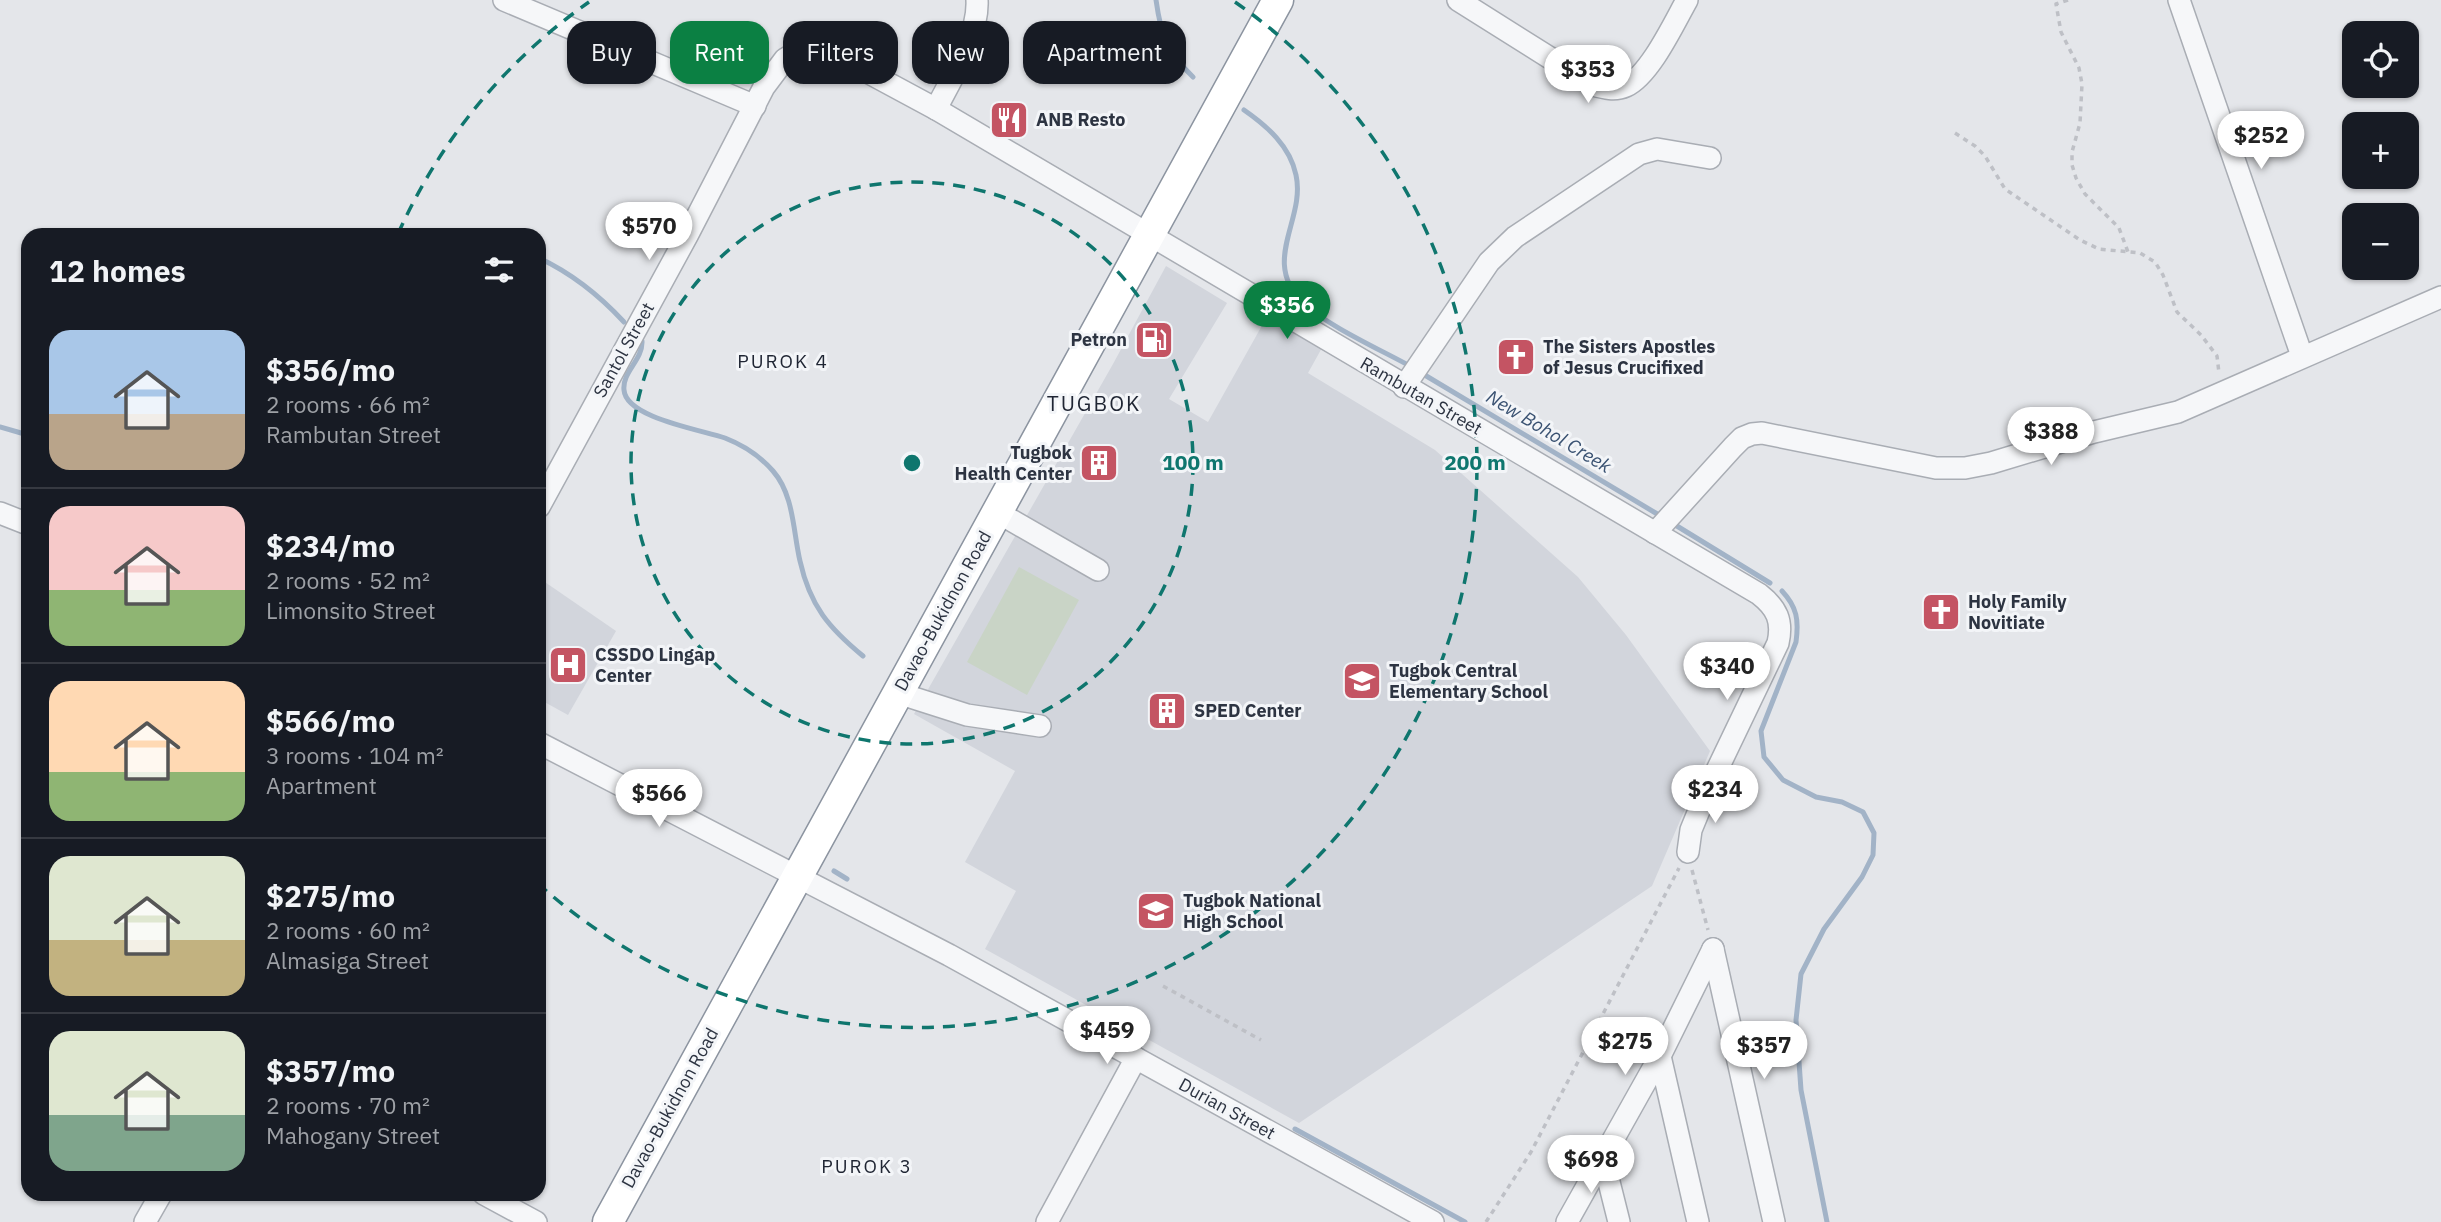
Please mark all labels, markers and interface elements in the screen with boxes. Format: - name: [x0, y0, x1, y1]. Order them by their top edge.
- chip: Buy: [567, 21, 656, 84]
- chip: Rent: [670, 21, 769, 84]
- chip: Filters: [783, 21, 898, 84]
- chip: New: [912, 21, 1009, 84]
- chip: Apartment: [1023, 21, 1186, 84]
- map controls: [2342, 21, 2419, 280]
- button: locate: [2342, 21, 2419, 98]
- pin: $353: [1547, 46, 1629, 105]
- text: $353: [1560, 53, 1616, 83]
- restaurant icon: ANB Resto: [988, 99, 1030, 141]
- place label: ANB Resto: [1036, 108, 1126, 131]
- pin: $252: [2220, 111, 2302, 171]
- button: +: [2342, 112, 2419, 189]
- text: $252: [2233, 119, 2289, 149]
- pin: $570: [608, 202, 690, 262]
- button: −: [2342, 203, 2419, 280]
- text: $570: [621, 210, 677, 240]
- text: 12 homes: [49, 251, 186, 290]
- icon: filters: [480, 251, 518, 289]
- pin: $356: [1246, 282, 1328, 341]
- text: $356: [1259, 289, 1315, 319]
- street label: Santol Street: [588, 298, 659, 401]
- fuel station icon: Petron: [1133, 319, 1175, 361]
- place label: Petron: [1070, 328, 1127, 351]
- place label: The Sisters Apostles of Jesus Crucifixed: [1543, 335, 1715, 379]
- church icon: The Sisters Apostles of Jesus Crucifixed: [1495, 336, 1537, 378]
- district label: PUROK 4: [737, 349, 829, 373]
- text: $356/mo: [266, 350, 395, 389]
- street label: Rambutan Street: [1356, 351, 1486, 440]
- icon: home: [105, 358, 189, 442]
- water label: New Bohol Creek: [1482, 384, 1617, 478]
- text: 2 rooms · 66 m²: [266, 389, 430, 419]
- district label: TUGBOK: [1047, 389, 1141, 417]
- pin: $388: [2010, 407, 2092, 467]
- text: $388: [2023, 415, 2079, 445]
- text: Rambutan Street: [266, 419, 441, 449]
- place label: Tugbok Health Center: [955, 441, 1073, 485]
- building icon: Tugbok Health Center: [1078, 442, 1120, 484]
- text: 100 m: [1162, 448, 1224, 476]
- text: 200 m: [1444, 448, 1506, 476]
- centre of rings: [900, 451, 924, 475]
- text: $234/mo: [266, 526, 395, 565]
- street label: Davao-Bukidnon Road: [889, 527, 996, 695]
- icon: home: [105, 534, 189, 618]
- text: 2 rooms · 52 m²: [266, 565, 430, 595]
- place label: Holy Family Novitiate: [1968, 590, 2067, 634]
- church icon: Holy Family Novitiate: [1920, 591, 1962, 633]
- text: Limonsito Street: [266, 595, 436, 625]
- pin: $340: [1686, 642, 1768, 702]
- place label: CSSDO Lingap Center: [595, 643, 715, 687]
- hospital icon: CSSDO Lingap Center: [547, 644, 589, 686]
- text: $340: [1699, 650, 1755, 680]
- place label: Tugbok Central Elementary School: [1389, 659, 1548, 703]
- school or university icon: Tugbok Central Elementary School: [1341, 660, 1383, 702]
- building icon: SPED Center: [1146, 690, 1188, 732]
- place label: SPED Center: [1194, 699, 1302, 722]
- text: $566/mo: [266, 701, 395, 740]
- icon: home: [105, 709, 189, 793]
- text: 3 rooms · 104 m²: [266, 740, 444, 770]
- pin: $234: [1674, 766, 1756, 825]
- text: Apartment: [266, 770, 377, 800]
- pin: $566: [618, 770, 700, 829]
- text: $234: [1687, 773, 1743, 803]
- text: $566: [631, 777, 687, 807]
- text: $275/mo: [266, 876, 395, 915]
- icon: home: [105, 884, 189, 968]
- place label: Tugbok National High School: [1183, 889, 1321, 933]
- school or university icon: Tugbok National High School: [1135, 890, 1177, 932]
- text: 2 rooms · 60 m²: [266, 915, 430, 945]
- text: Almasiga Street: [266, 945, 429, 975]
- pin: $459: [1066, 1006, 1148, 1066]
- text: $459: [1079, 1014, 1135, 1044]
- pin: $275: [1584, 1018, 1666, 1077]
- pin: $357: [1723, 1021, 1805, 1081]
- street label: Davao-Bukidnon Road: [616, 1024, 723, 1192]
- text: $275: [1597, 1025, 1653, 1055]
- text: $357: [1736, 1029, 1792, 1059]
- text: $357/mo: [266, 1051, 395, 1090]
- icon: home: [105, 1059, 189, 1143]
- street label: Durian Street: [1175, 1073, 1280, 1145]
- text: 2 rooms · 70 m²: [266, 1090, 430, 1120]
- text: Mahogany Street: [266, 1120, 440, 1150]
- pin: $698: [1550, 1136, 1632, 1195]
- text: $698: [1563, 1143, 1619, 1173]
- district label: PUROK 3: [821, 1154, 913, 1178]

